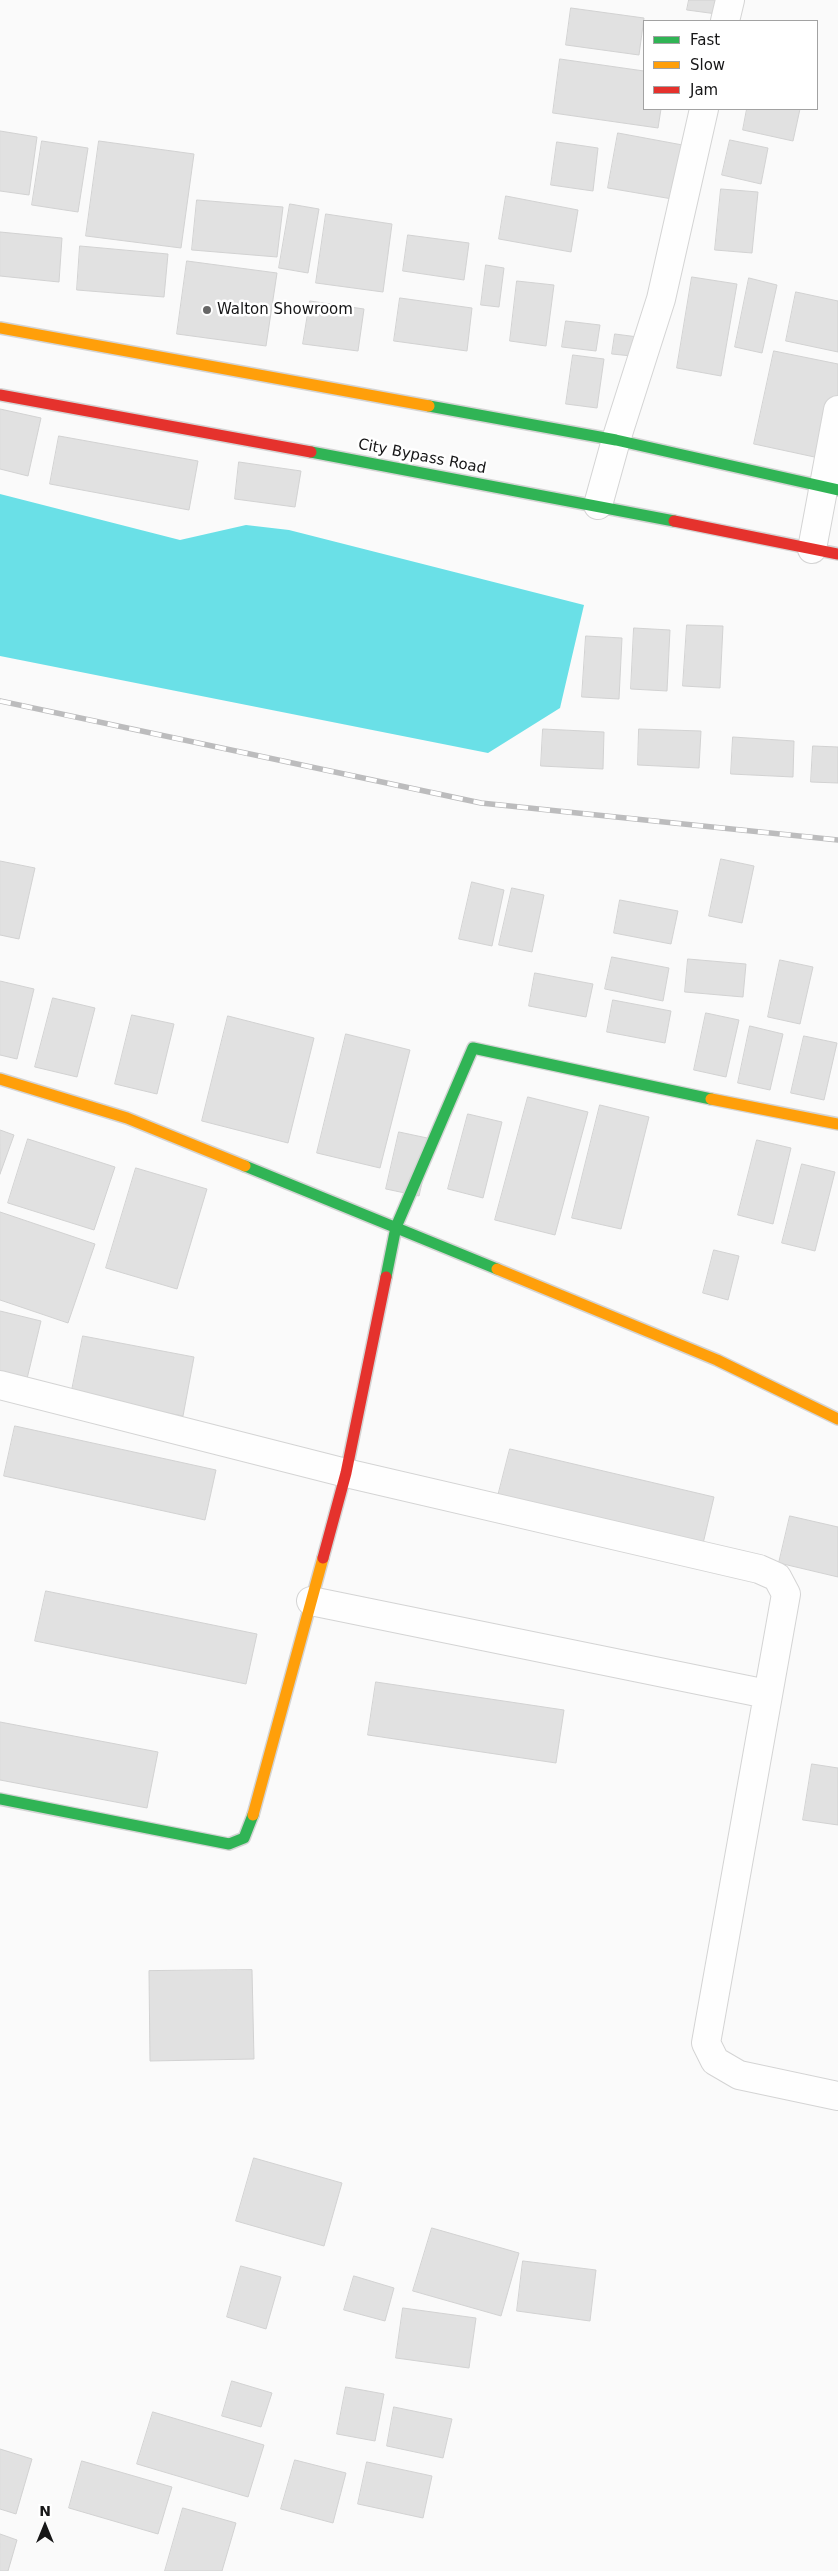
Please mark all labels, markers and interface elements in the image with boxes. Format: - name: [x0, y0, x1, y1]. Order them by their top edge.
- legend: [643, 20, 818, 110]
- text: Fast: [690, 31, 720, 49]
- text: Slow: [690, 56, 725, 74]
- text: Jam: [690, 81, 718, 99]
- place label: Walton Showroom: [217, 301, 353, 319]
- marker: Walton Showroom: [201, 304, 213, 316]
- street label: City Bypass Road: [356, 436, 488, 478]
- north arrow: [20, 2501, 70, 2551]
- text: N: [39, 2503, 51, 2519]

